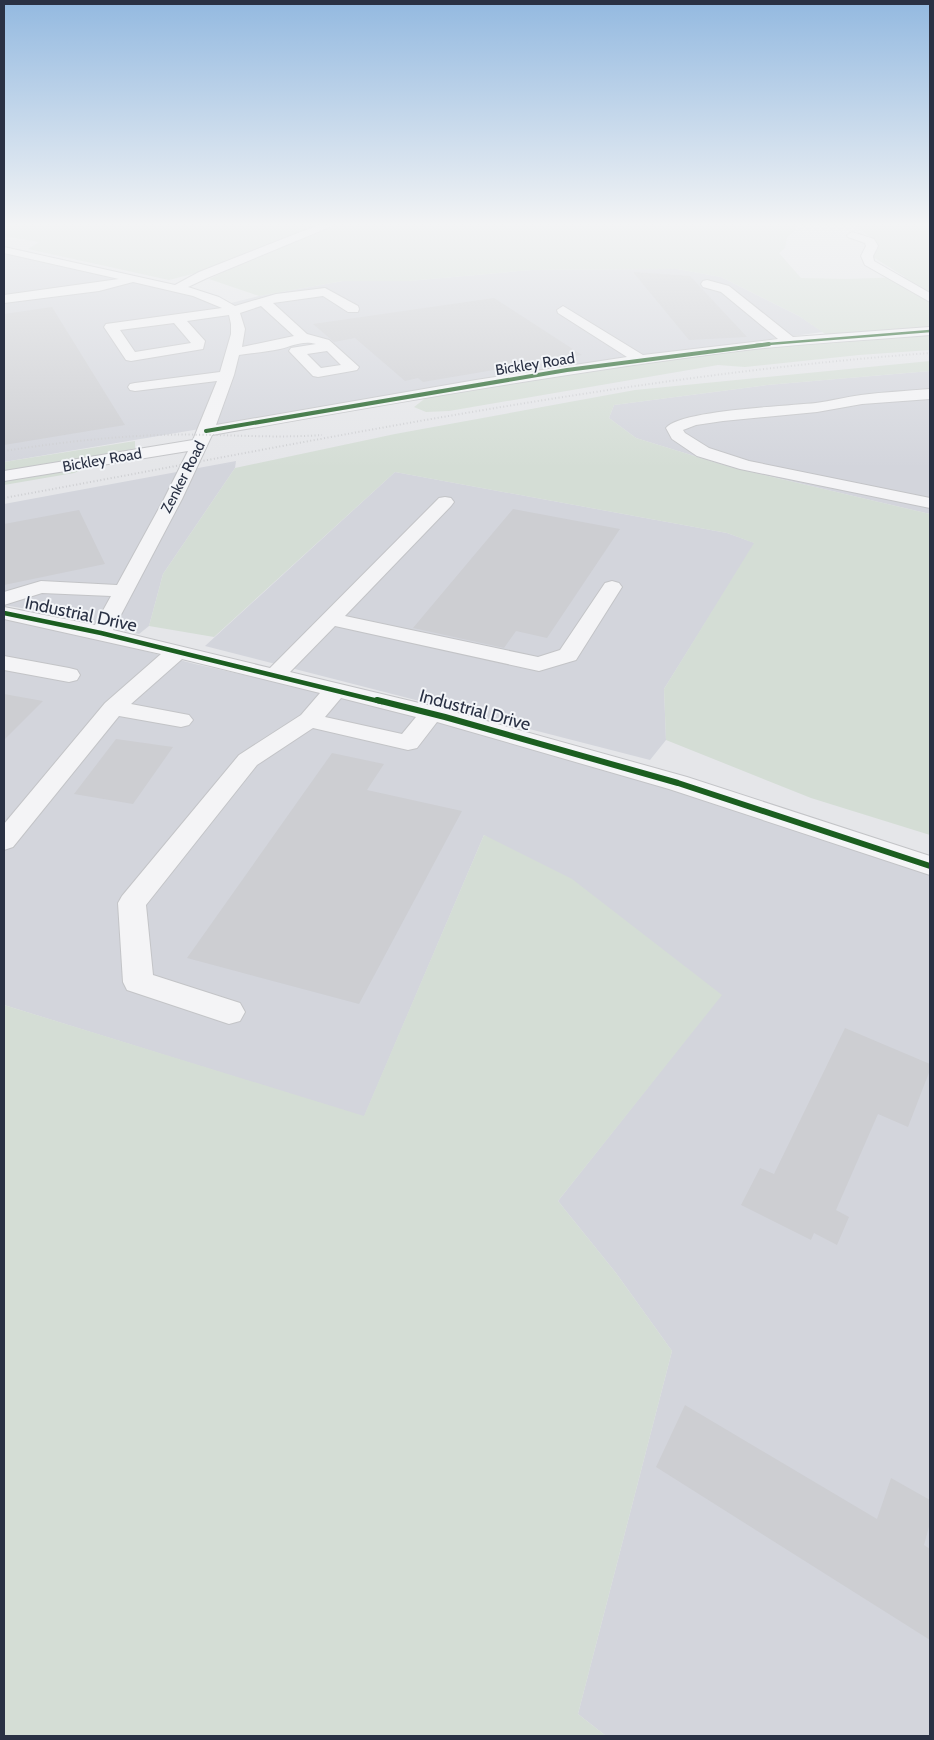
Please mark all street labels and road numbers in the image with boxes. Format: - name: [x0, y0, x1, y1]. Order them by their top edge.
- street label: Bickley Road: [494, 349, 576, 379]
- street label: Zenker Road: [157, 438, 209, 516]
- street label: Bickley Road: [61, 444, 143, 476]
- street label: Industrial Drive: [23, 591, 139, 637]
- street label: Industrial Drive: [417, 685, 533, 735]

